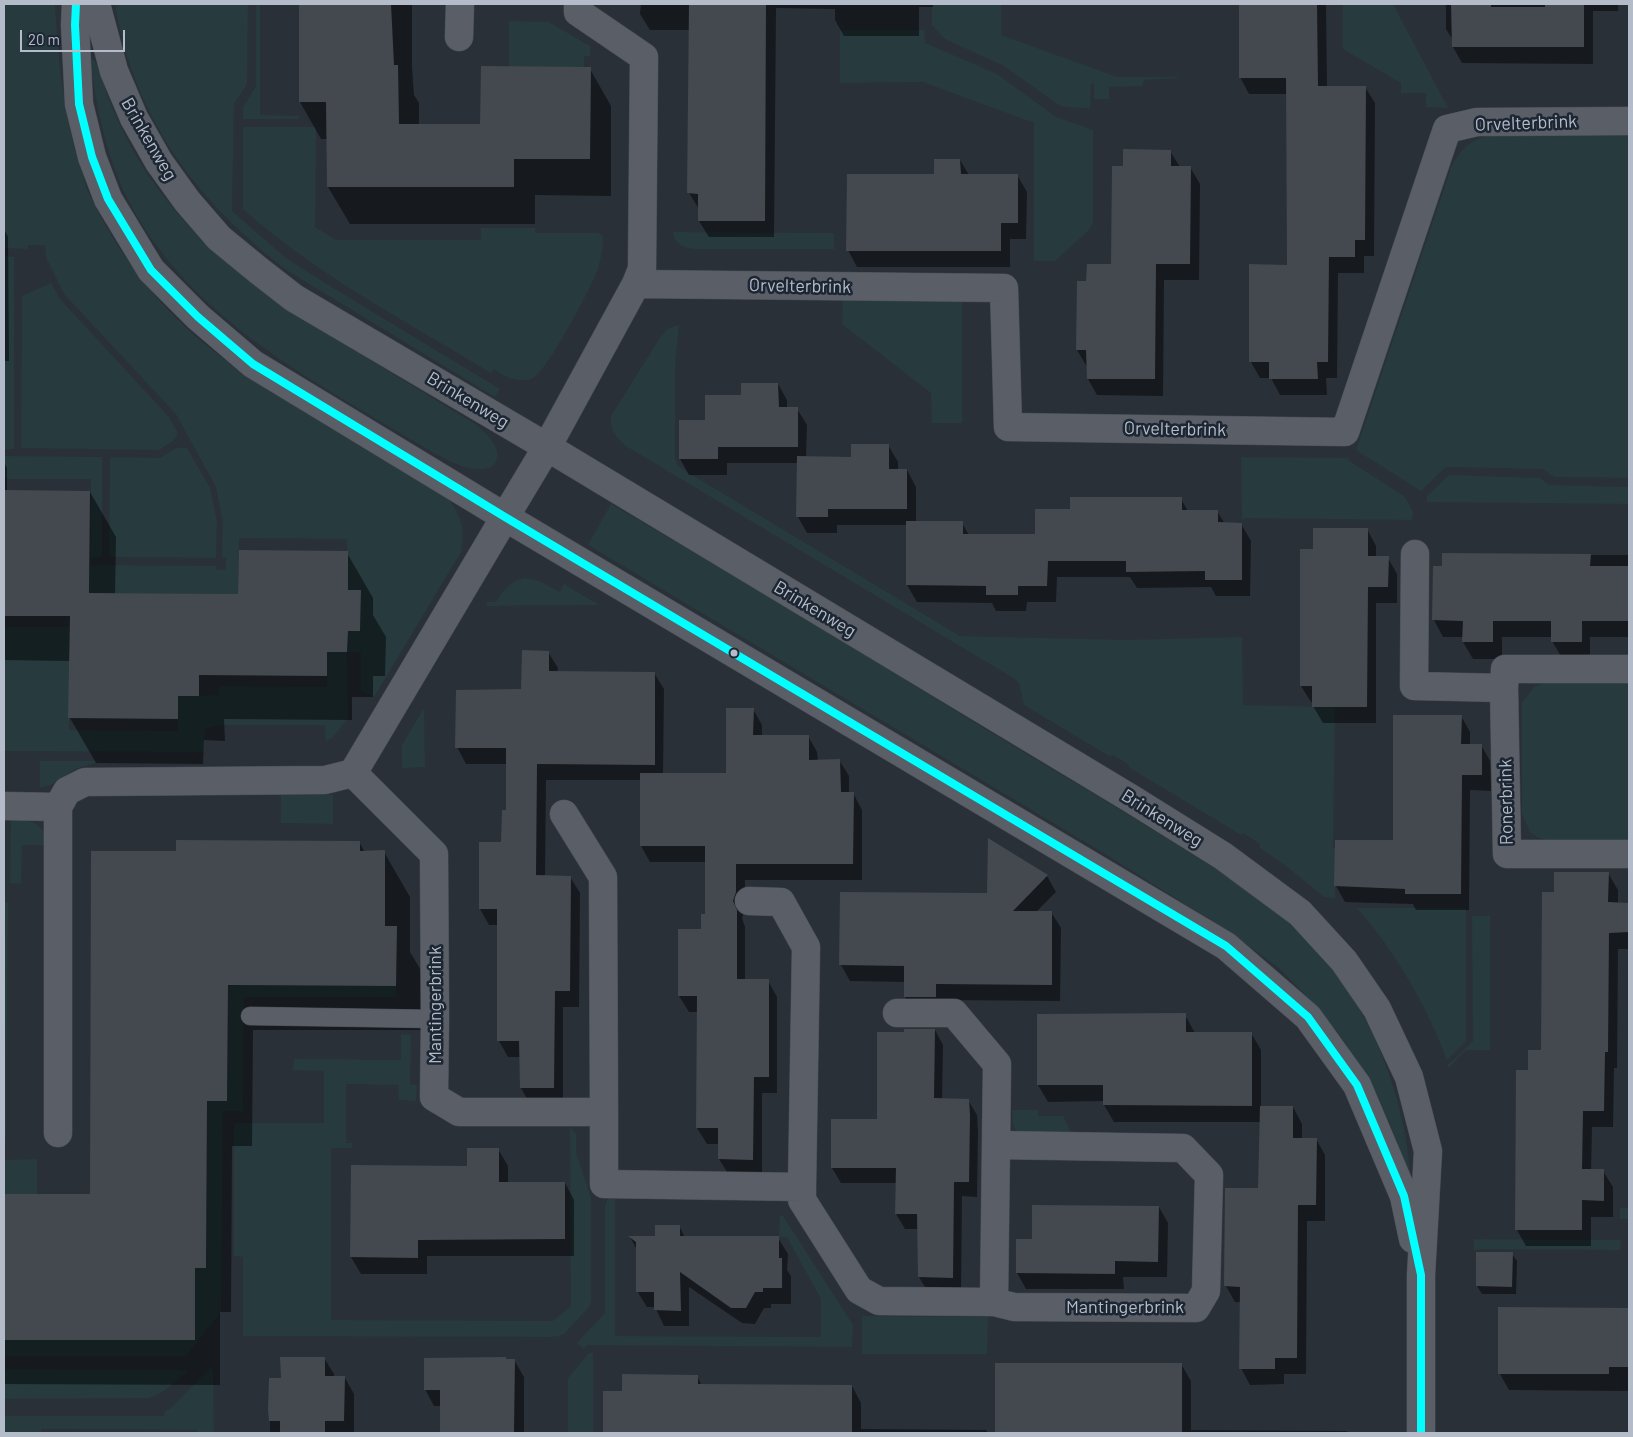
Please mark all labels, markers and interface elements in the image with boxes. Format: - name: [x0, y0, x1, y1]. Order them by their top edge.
- scale bar: [22, 20, 128, 52]
- text: 20 m: [28, 30, 60, 48]
- street label: Brinkenweg: [117, 94, 181, 184]
- street label: Orvelterbrink: [1474, 110, 1578, 136]
- street label: Orvelterbrink: [749, 274, 851, 298]
- street label: Brinkenweg: [423, 367, 513, 433]
- street label: Orvelterbrink: [1124, 417, 1226, 441]
- street label: Brinkenweg: [770, 576, 860, 642]
- unlabelled marker: [729, 648, 739, 658]
- street label: Ronerbrink: [1494, 759, 1518, 845]
- street label: Brinkenweg: [1117, 785, 1207, 851]
- street label: Mantingerbrink: [424, 946, 446, 1064]
- street label: Mantingerbrink: [1066, 1296, 1184, 1318]

